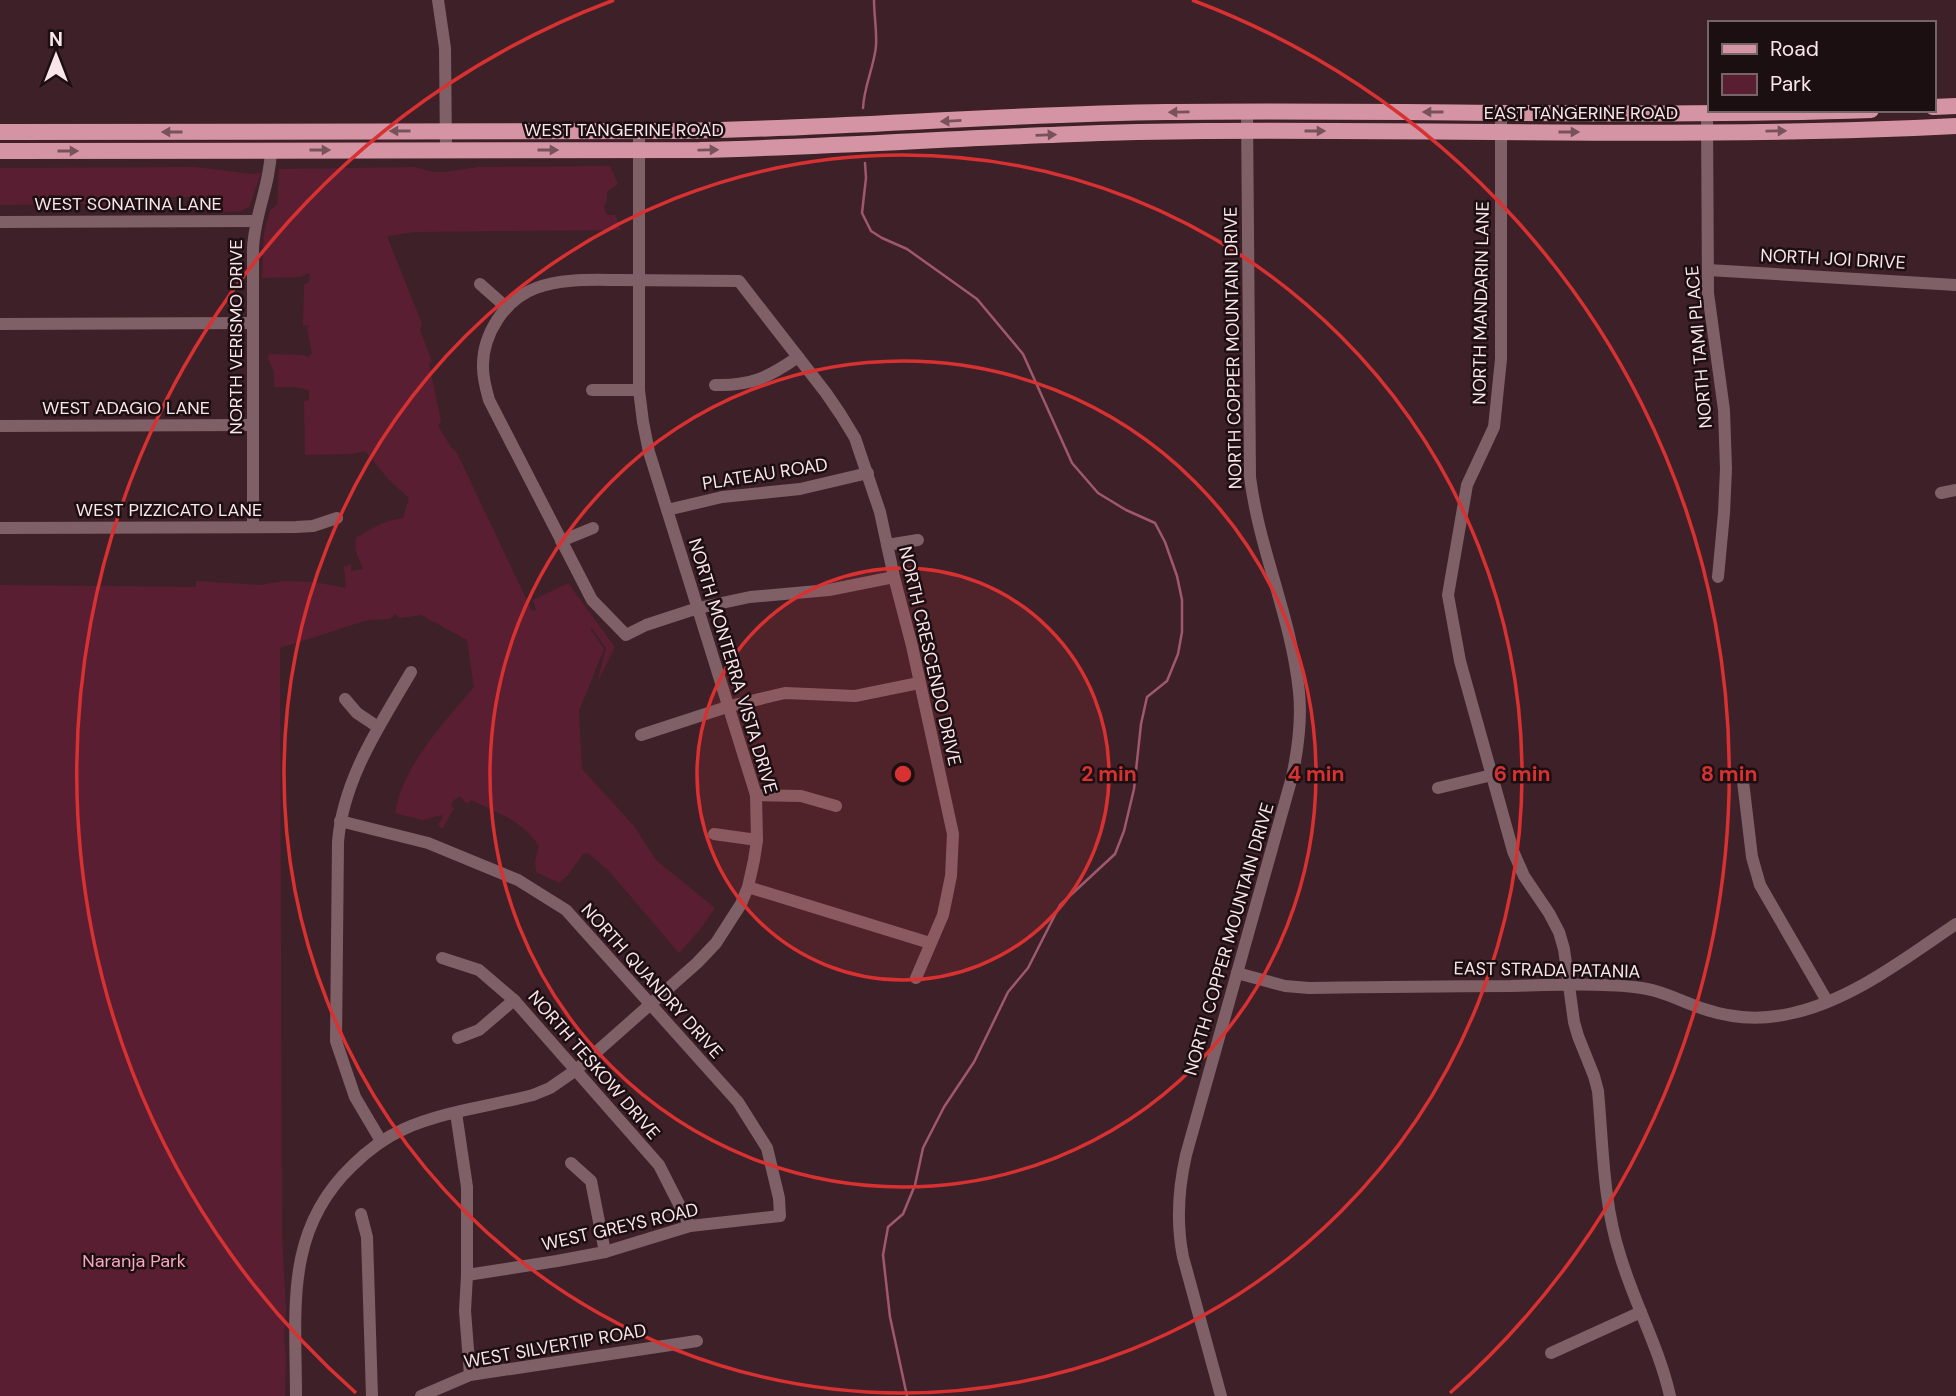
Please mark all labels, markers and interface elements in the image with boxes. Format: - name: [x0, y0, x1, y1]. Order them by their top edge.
- north arrow: [21, 21, 91, 91]
- legend: [1708, 21, 1935, 112]
- text: N: [49, 27, 63, 52]
- text: Road: [1770, 35, 1819, 63]
- text: Park: [1770, 70, 1812, 98]
- street label: EAST TANGERINE ROAD: [1484, 101, 1678, 125]
- one-way arrow: [1168, 106, 1190, 118]
- one-way arrow: [1421, 106, 1443, 118]
- one-way arrow: [940, 115, 962, 126]
- street label: WEST TANGERINE ROAD: [524, 118, 724, 142]
- one-way arrow: [388, 125, 410, 137]
- one-way arrow: [1305, 125, 1327, 137]
- one-way arrow: [1765, 125, 1787, 137]
- one-way arrow: [161, 126, 183, 138]
- one-way arrow: [1558, 126, 1580, 138]
- one-way arrow: [1035, 130, 1057, 141]
- one-way arrow: [309, 144, 331, 156]
- one-way arrow: [537, 144, 559, 156]
- one-way arrow: [697, 144, 719, 155]
- one-way arrow: [57, 145, 79, 157]
- street label: WEST SONATINA LANE: [34, 192, 222, 216]
- street label: NORTH MANDARIN LANE: [1467, 201, 1495, 405]
- street label: NORTH COPPER MOUNTAIN DRIVE: [1219, 207, 1247, 489]
- street label: NORTH VERISMO DRIVE: [224, 239, 248, 435]
- street label: NORTH JOI DRIVE: [1760, 243, 1906, 275]
- street label: NORTH TAMI PLACE: [1680, 265, 1718, 429]
- street label: WEST ADAGIO LANE: [42, 396, 210, 420]
- street label: PLATEAU ROAD: [701, 452, 829, 496]
- street label: WEST PIZZICATO LANE: [76, 498, 262, 522]
- street label: NORTH MONTERRA VISTA DRIVE: [683, 536, 783, 796]
- street label: NORTH CRESCENDO DRIVE: [893, 544, 967, 768]
- text: 2 min: [1081, 760, 1137, 788]
- text: 4 min: [1287, 760, 1345, 788]
- text: 6 min: [1494, 760, 1550, 788]
- text: 8 min: [1701, 760, 1757, 788]
- centre of rings: [891, 762, 915, 786]
- street label: NORTH COPPER MOUNTAIN DRIVE: [1179, 800, 1279, 1078]
- street label: NORTH QUANDRY DRIVE: [576, 898, 728, 1064]
- street label: EAST STRADA PATANIA: [1453, 956, 1641, 984]
- street label: NORTH TESKOW DRIVE: [523, 985, 665, 1145]
- street label: WEST GREYS ROAD: [539, 1197, 701, 1257]
- park label: Naranja Park: [82, 1249, 186, 1273]
- street label: WEST SILVERTIP ROAD: [462, 1318, 648, 1374]

